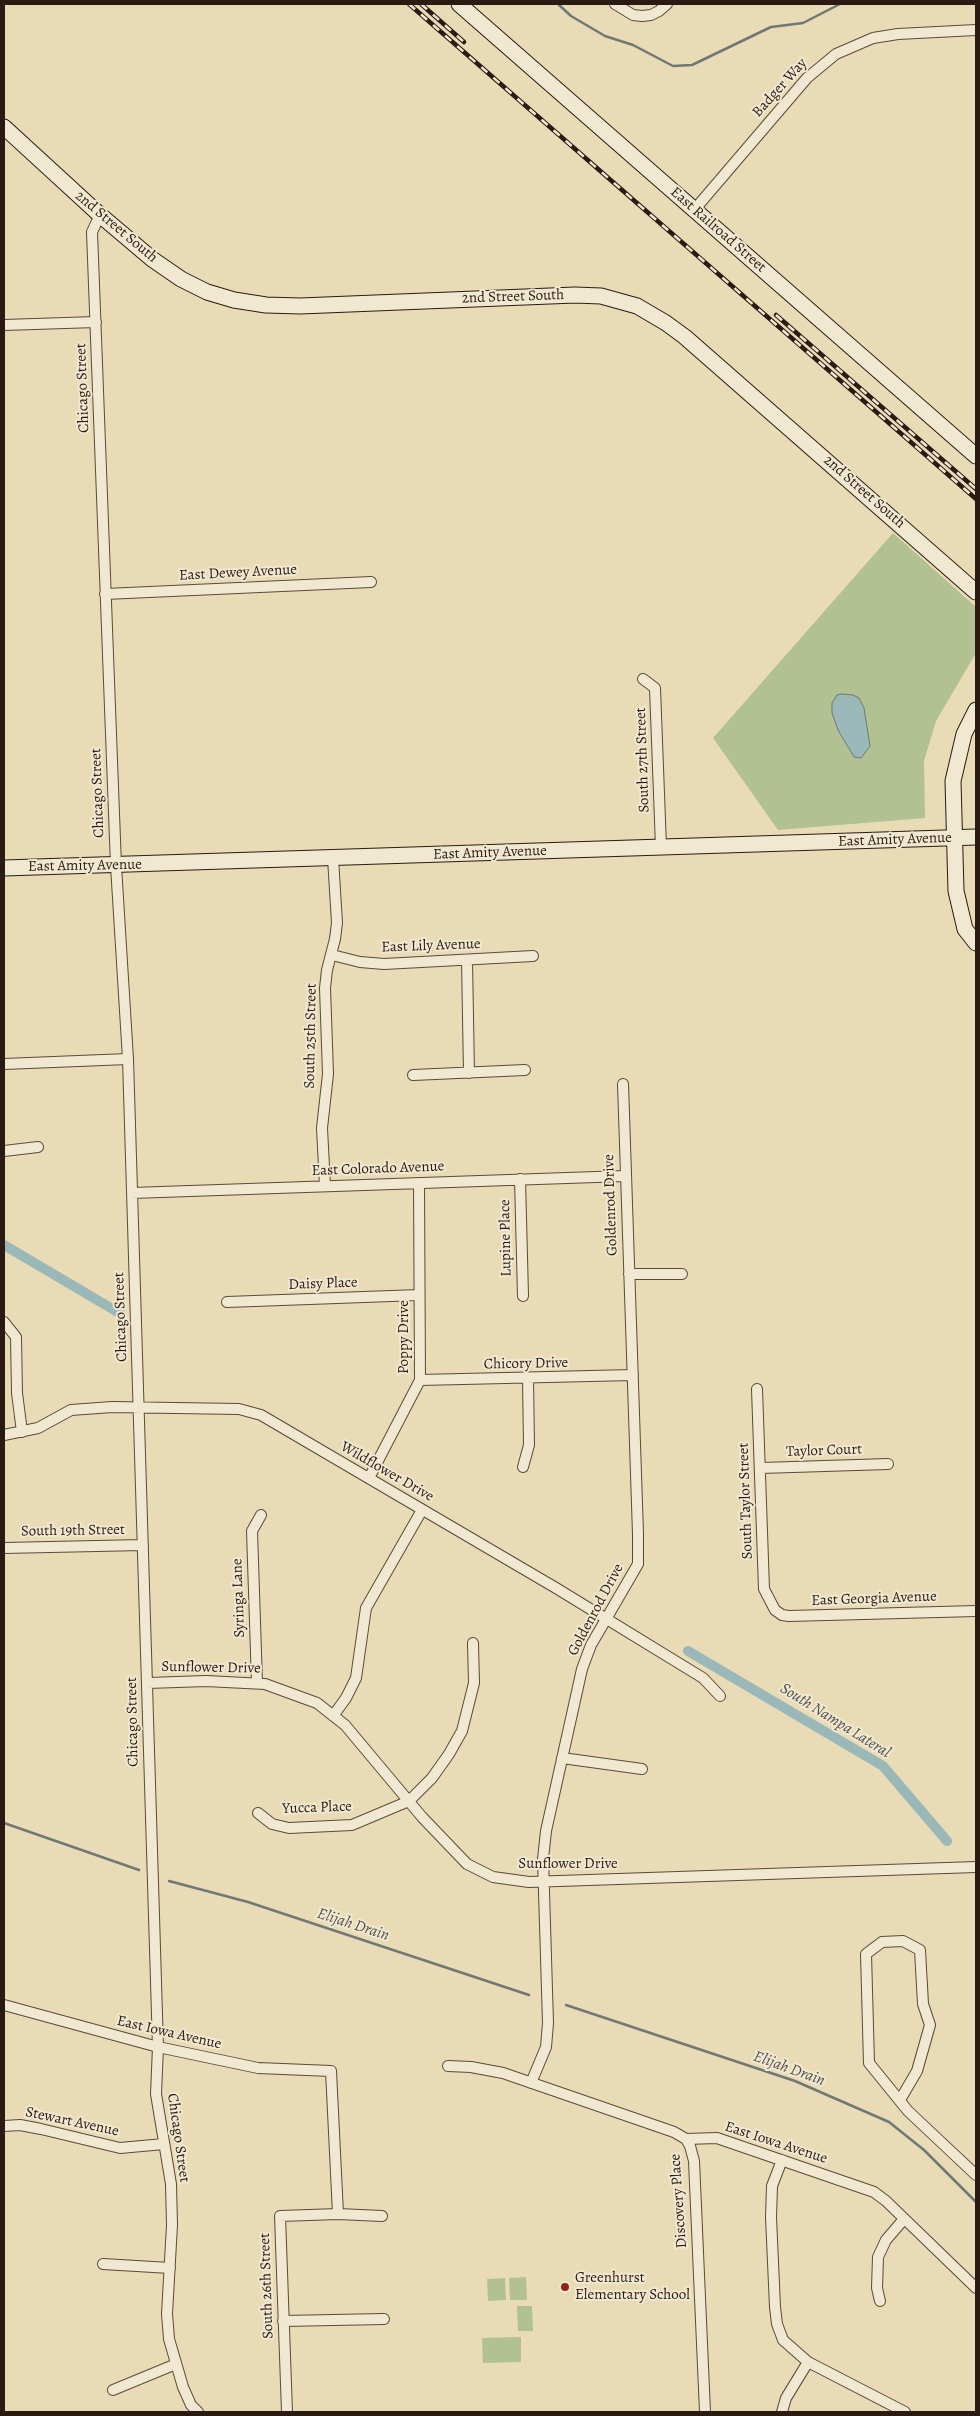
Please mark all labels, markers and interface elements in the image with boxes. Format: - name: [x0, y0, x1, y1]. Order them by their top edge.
- street label: Badger Way: [749, 55, 811, 121]
- street label: East Railroad Street: [666, 183, 770, 277]
- street label: 2nd Street South: [71, 187, 161, 267]
- street label: 2nd Street South: [462, 286, 564, 308]
- street label: Chicago Street: [72, 343, 94, 433]
- street label: 2nd Street South: [819, 452, 909, 532]
- street label: East Dewey Avenue: [179, 561, 297, 585]
- street label: South 27th Street: [632, 707, 654, 813]
- street label: Chicago Street: [87, 748, 109, 838]
- street label: East Amity Avenue: [838, 829, 952, 851]
- street label: East Amity Avenue: [433, 842, 547, 864]
- street label: East Amity Avenue: [28, 856, 142, 876]
- street label: East Lily Avenue: [381, 935, 481, 957]
- street label: South 25th Street: [301, 983, 321, 1089]
- street label: Goldenrod Drive: [600, 1154, 622, 1256]
- street label: East Colorado Avenue: [311, 1158, 445, 1180]
- street label: Lupine Place: [496, 1199, 516, 1277]
- street label: Chicago Street: [110, 1272, 132, 1362]
- street label: Daisy Place: [288, 1274, 358, 1294]
- street label: Poppy Drive: [395, 1300, 413, 1374]
- street label: Chicory Drive: [484, 1354, 568, 1374]
- street label: Wildflower Drive: [337, 1438, 437, 1506]
- street label: Taylor Court: [786, 1441, 862, 1461]
- street label: South Taylor Street: [735, 1442, 757, 1560]
- street label: South 19th Street: [21, 1521, 125, 1541]
- street label: Syringa Lane: [229, 1558, 249, 1638]
- street label: Goldenrod Drive: [564, 1561, 628, 1659]
- street label: East Georgia Avenue: [811, 1588, 937, 1610]
- street label: Sunflower Drive: [161, 1658, 261, 1678]
- street label: Chicago Street: [123, 1677, 143, 1767]
- water label: South Nampa Lateral: [776, 1679, 894, 1763]
- street label: Yucca Place: [282, 1798, 352, 1818]
- street label: Sunflower Drive: [518, 1855, 618, 1873]
- water label: Elijah Drain: [314, 1904, 392, 1946]
- street label: East Iowa Avenue: [115, 2012, 223, 2054]
- water label: Elijah Drain: [751, 2047, 827, 2091]
- street label: Chicago Street: [163, 2092, 193, 2184]
- street label: Stewart Avenue: [24, 2103, 120, 2141]
- street label: East Iowa Avenue: [722, 2118, 830, 2168]
- street label: Discovery Place: [667, 2153, 691, 2249]
- street label: South 26th Street: [256, 2233, 278, 2339]
- place label: Greenhurst Elementary School: [575, 2269, 690, 2304]
- marker: Greenhurst Elementary School: [559, 2281, 571, 2293]

